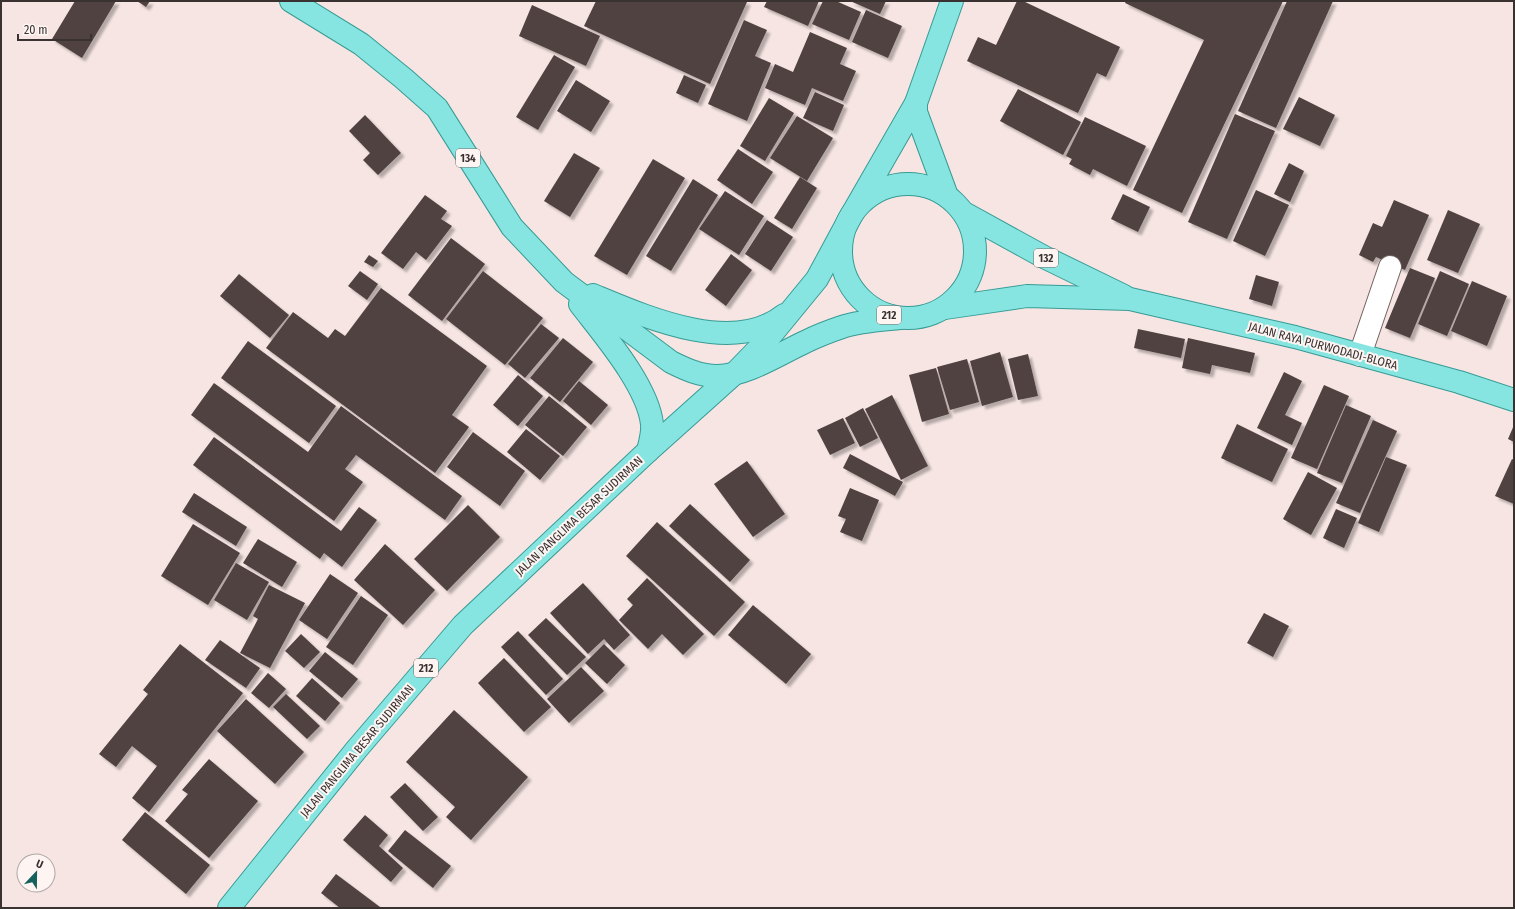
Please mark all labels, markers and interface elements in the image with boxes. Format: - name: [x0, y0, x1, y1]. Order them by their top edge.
- scale bar: [18, 16, 91, 42]
- text: 20 m: [24, 23, 48, 37]
- road number: 134: [456, 149, 480, 167]
- road number: 132: [1034, 249, 1058, 267]
- road number: 212: [877, 306, 901, 324]
- street label: JALAN RAYA PURWODADI-BLORA: [1247, 319, 1400, 373]
- street label: JALAN PANGLIMA BESAR SUDIRMAN: [512, 453, 646, 579]
- road number: 212: [414, 659, 438, 677]
- street label: JALAN PANGLIMA BESAR SUDIRMAN: [297, 682, 417, 820]
- north arrow: [16, 853, 56, 893]
- text: U: [34, 857, 45, 871]

